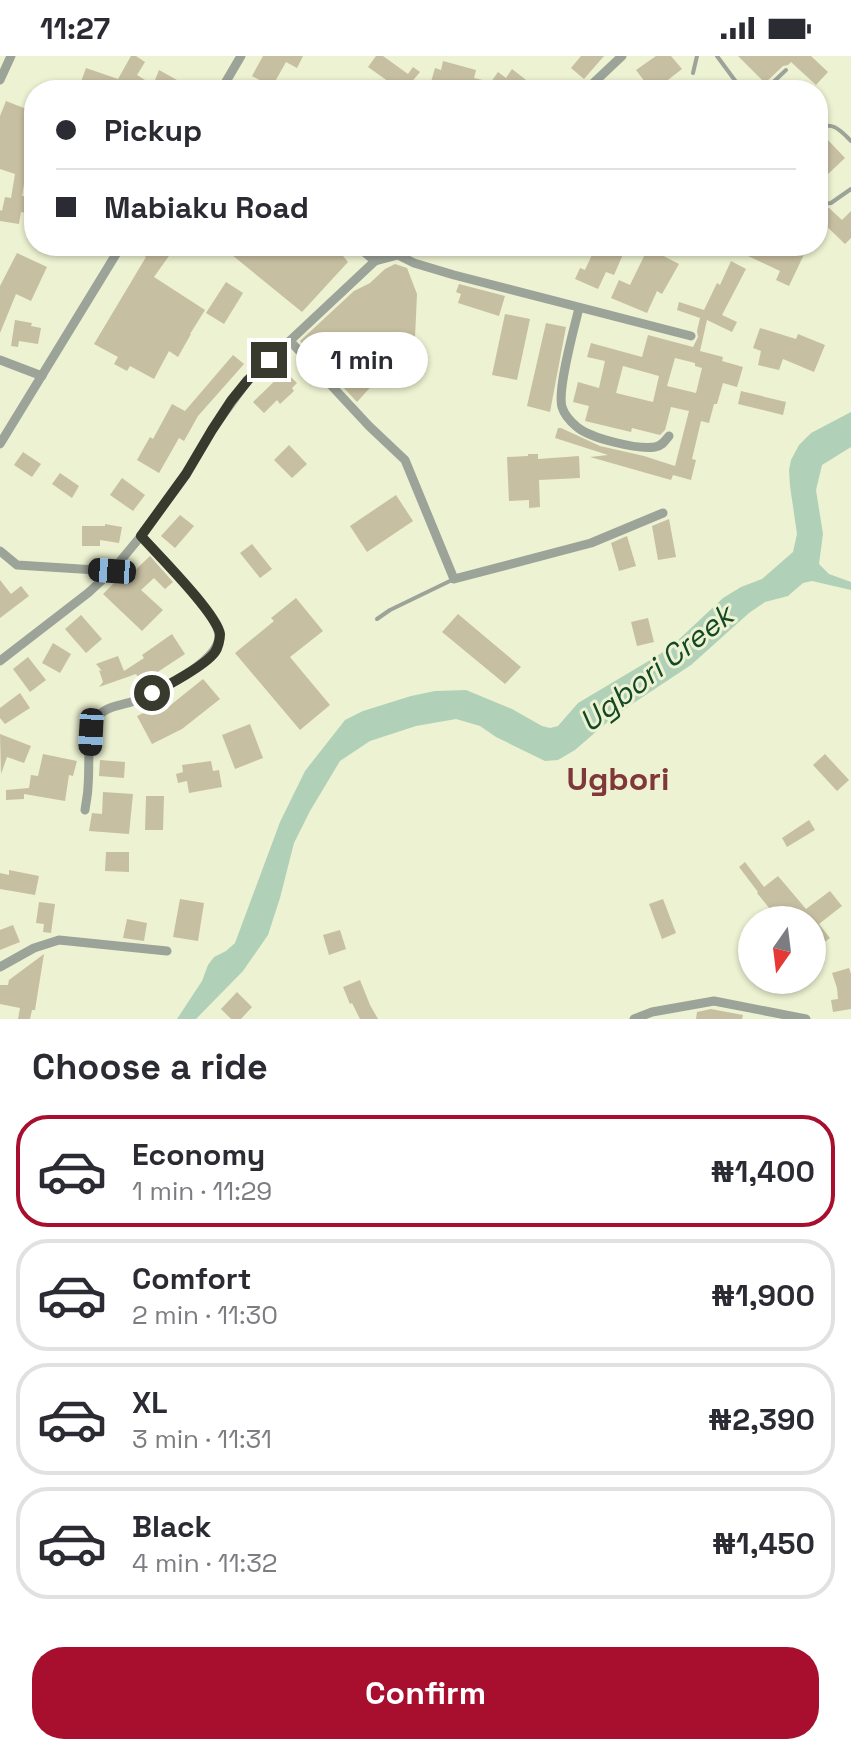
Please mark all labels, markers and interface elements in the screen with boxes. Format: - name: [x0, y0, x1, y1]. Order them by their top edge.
- text: 11:27: [40, 9, 110, 48]
- text: Pickup: [104, 111, 202, 150]
- text: Mabiaku Road: [104, 188, 309, 227]
- callout: 1 min: [297, 332, 429, 388]
- route end: [251, 342, 287, 378]
- text: 1 min: [330, 343, 394, 377]
- car: [87, 557, 137, 585]
- water label: Ugbori Creek: [571, 594, 743, 740]
- route start: [134, 675, 170, 711]
- car: [78, 707, 104, 757]
- district label: Ugbori: [566, 759, 670, 799]
- north arrow: [738, 906, 826, 994]
- map controls: [738, 906, 826, 994]
- text: Choose a ride: [32, 1044, 268, 1090]
- icon: car: [36, 1135, 108, 1207]
- text: Economy: [132, 1135, 265, 1174]
- text: ₦1,400: [710, 1152, 815, 1191]
- text: 1 min · 11:29: [132, 1174, 272, 1208]
- icon: car: [36, 1259, 108, 1331]
- text: Comfort: [132, 1259, 251, 1298]
- text: ₦1,900: [711, 1276, 815, 1315]
- text: 2 min · 11:30: [132, 1298, 278, 1332]
- icon: car: [36, 1383, 108, 1455]
- text: XL: [132, 1383, 168, 1422]
- text: ₦2,390: [708, 1400, 815, 1439]
- text: 3 min · 11:31: [132, 1422, 272, 1456]
- icon: car: [36, 1507, 108, 1579]
- text: Black: [132, 1507, 211, 1546]
- text: ₦1,450: [712, 1524, 815, 1563]
- text: 4 min · 11:32: [132, 1546, 278, 1580]
- button: Confirm: [32, 1647, 819, 1739]

